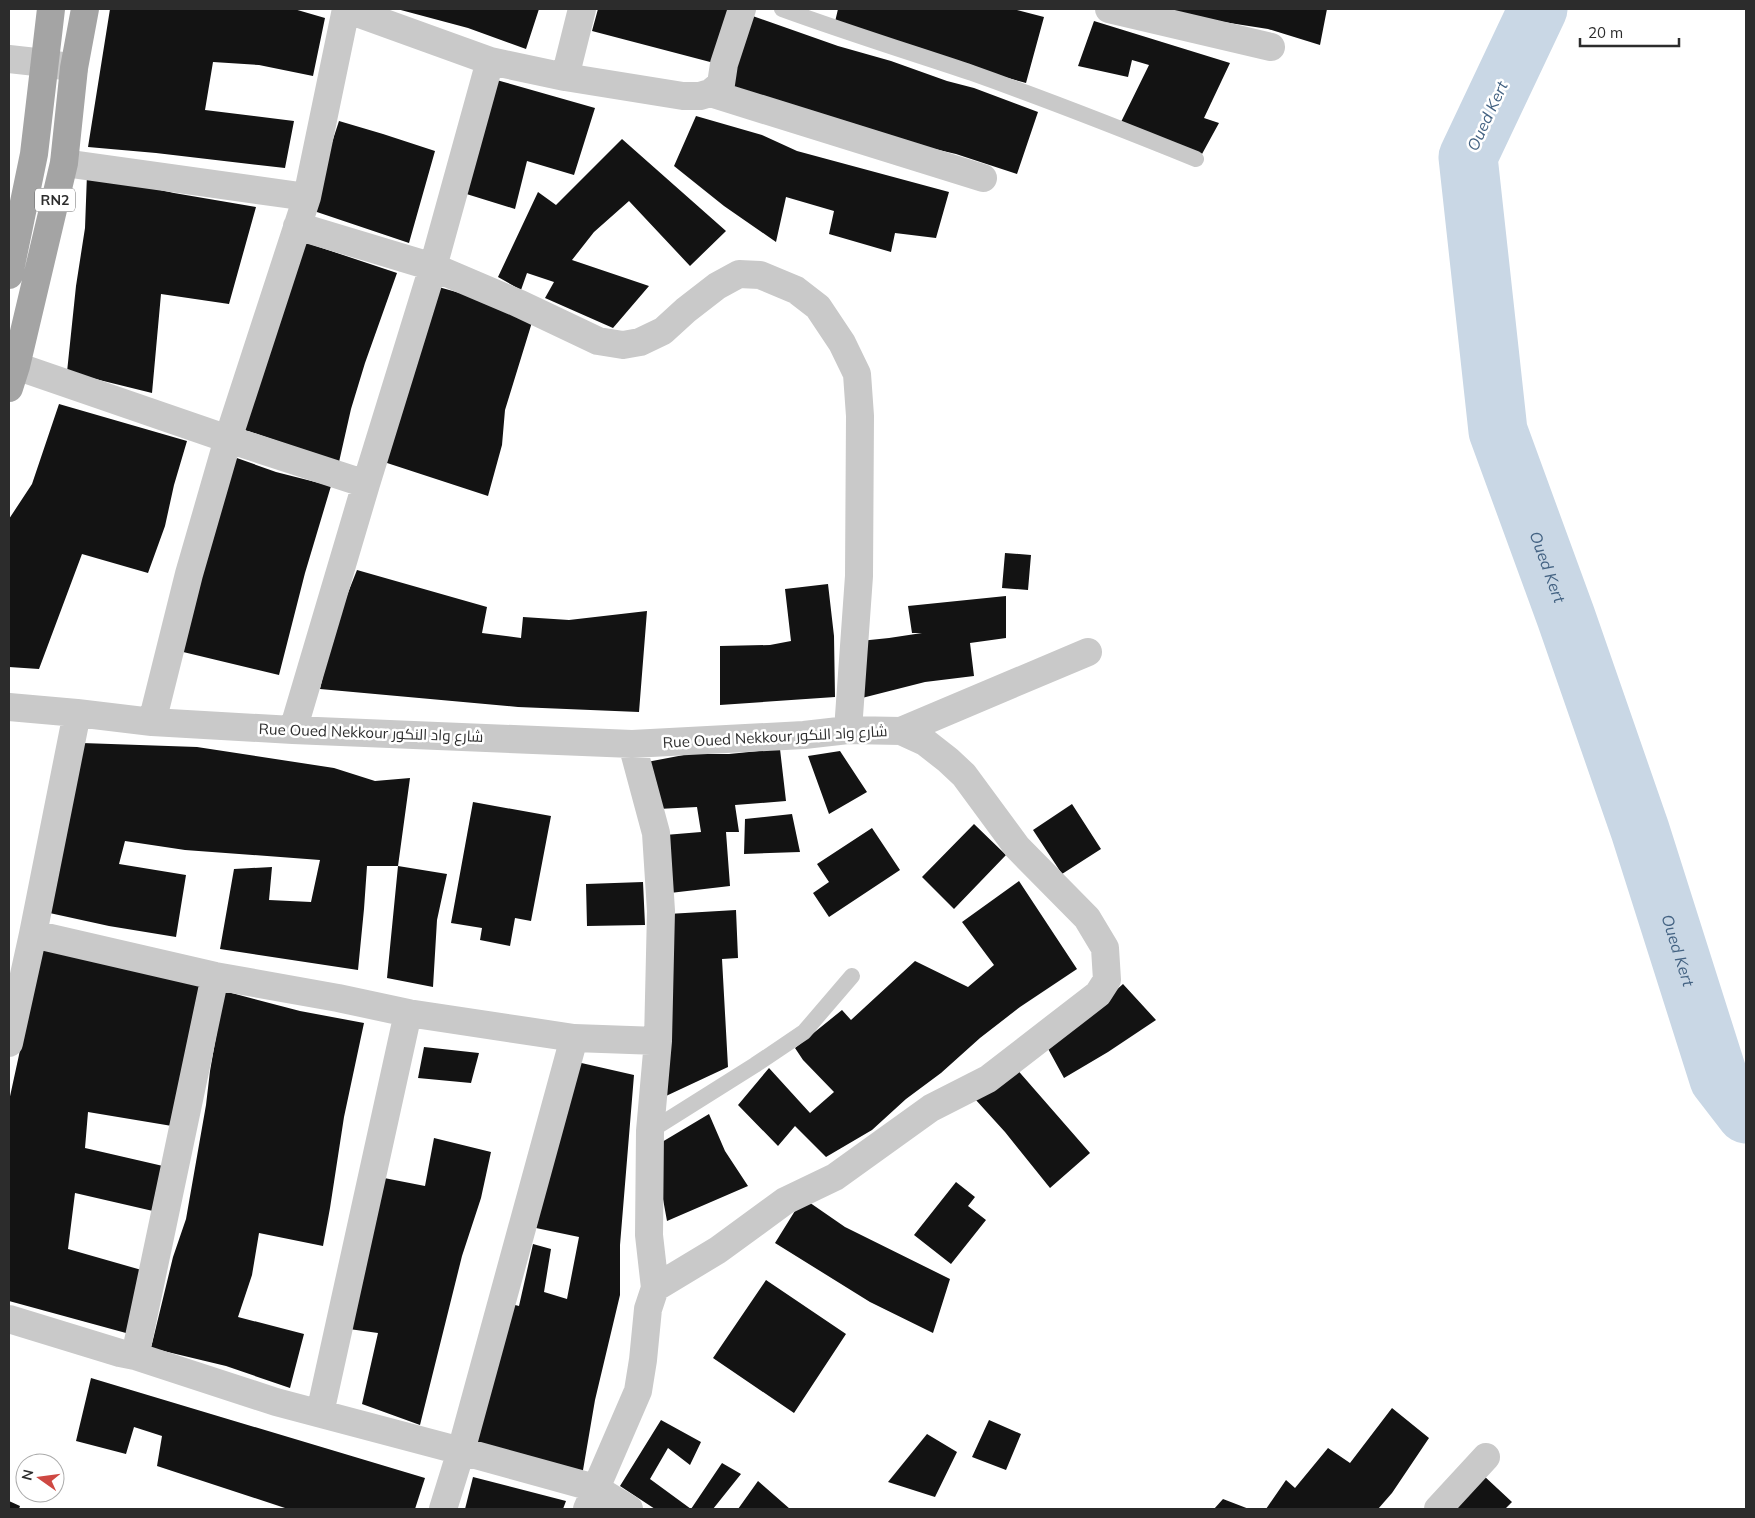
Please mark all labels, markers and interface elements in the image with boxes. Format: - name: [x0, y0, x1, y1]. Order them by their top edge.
- scale bar: [1580, 15, 1679, 47]
- text: 20 m: [1588, 23, 1623, 42]
- water label: Oued Kert: [1462, 78, 1512, 154]
- road number: RN2: [35, 188, 75, 212]
- water label: Oued Kert: [1525, 528, 1570, 606]
- street label: Rue Oued Nekkour شارع واد النکور: [258, 719, 484, 748]
- street label: Rue Oued Nekkour شارع واد النکور: [662, 721, 888, 754]
- water label: Oued Kert: [1657, 912, 1699, 989]
- north arrow: [15, 1453, 65, 1503]
- text: N: [17, 1468, 37, 1482]

